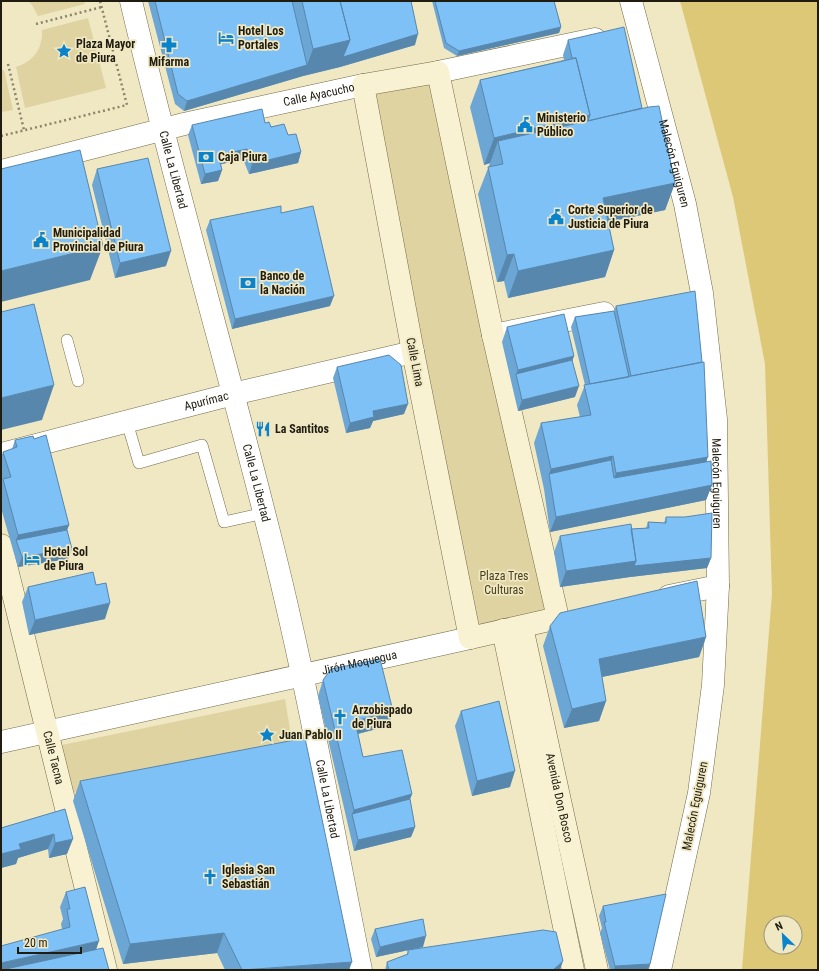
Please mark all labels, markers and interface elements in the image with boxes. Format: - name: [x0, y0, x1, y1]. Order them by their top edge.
- place label: Hotel Los Portales: [238, 24, 284, 52]
- hotel icon: Hotel Los Portales: [217, 29, 235, 47]
- pharmacy icon: Mifarma: [160, 36, 178, 54]
- place label: Plaza Mayor de Piura: [76, 37, 135, 65]
- place icon: Plaza Mayor de Piura: [55, 42, 73, 60]
- place label: Mifarma: [149, 55, 189, 69]
- street label: Calle Ayacucho: [282, 80, 356, 109]
- place label: Ministerio Público: [537, 111, 586, 139]
- public building icon: Ministerio Público: [516, 116, 534, 134]
- street label: Malecón Eguiguren: [656, 118, 693, 209]
- street label: Calle La Libertad: [156, 129, 190, 210]
- bank icon: Caja Piura: [197, 148, 215, 166]
- place label: Caja Piura: [218, 150, 267, 164]
- place label: Corte Superior de Justicia de Piura: [568, 203, 653, 231]
- public building icon: Corte Superior de Justicia de Piura: [547, 208, 565, 226]
- place label: Municipalidad Provincial de Piura: [53, 226, 144, 254]
- public building icon: Municipalidad Provincial de Piura: [32, 231, 50, 249]
- place label: Banco de la Nación: [260, 269, 305, 297]
- bank icon: Banco de la Nación: [239, 274, 257, 292]
- street label: Calle Lima: [403, 336, 427, 388]
- street label: Apurímac: [182, 388, 230, 413]
- restaurant icon: La Santitos: [254, 420, 272, 438]
- place label: La Santitos: [275, 422, 329, 436]
- street label: Malecón Eguiguren: [709, 438, 724, 529]
- street label: Calle La Libertad: [240, 442, 273, 523]
- place label: Hotel Sol de Piura: [44, 545, 88, 573]
- hotel icon: Hotel Sol de Piura: [23, 550, 41, 568]
- park label: Plaza Tres Culturas: [479, 569, 529, 597]
- street label: Jirón Moquegua: [320, 647, 399, 678]
- place label: Arzobispado de Piura: [352, 703, 412, 731]
- church icon: Arzobispado de Piura: [331, 708, 349, 726]
- place icon: Juan Pablo II: [258, 726, 276, 744]
- place label: Juan Pablo II: [279, 728, 342, 742]
- street label: Calle Tacna: [40, 729, 67, 786]
- street label: Avenida Don Bosco: [543, 752, 576, 844]
- street label: Calle La Libertad: [313, 758, 342, 840]
- street label: Malecón Eguiguren: [680, 760, 711, 852]
- place label: Iglesia San Sebastián: [222, 863, 275, 891]
- church icon: Iglesia San Sebastián: [201, 868, 219, 886]
- north arrow: [763, 915, 803, 955]
- text: N: [773, 919, 785, 934]
- scale bar: [18, 929, 81, 955]
- text: 20 m: [24, 936, 48, 950]

